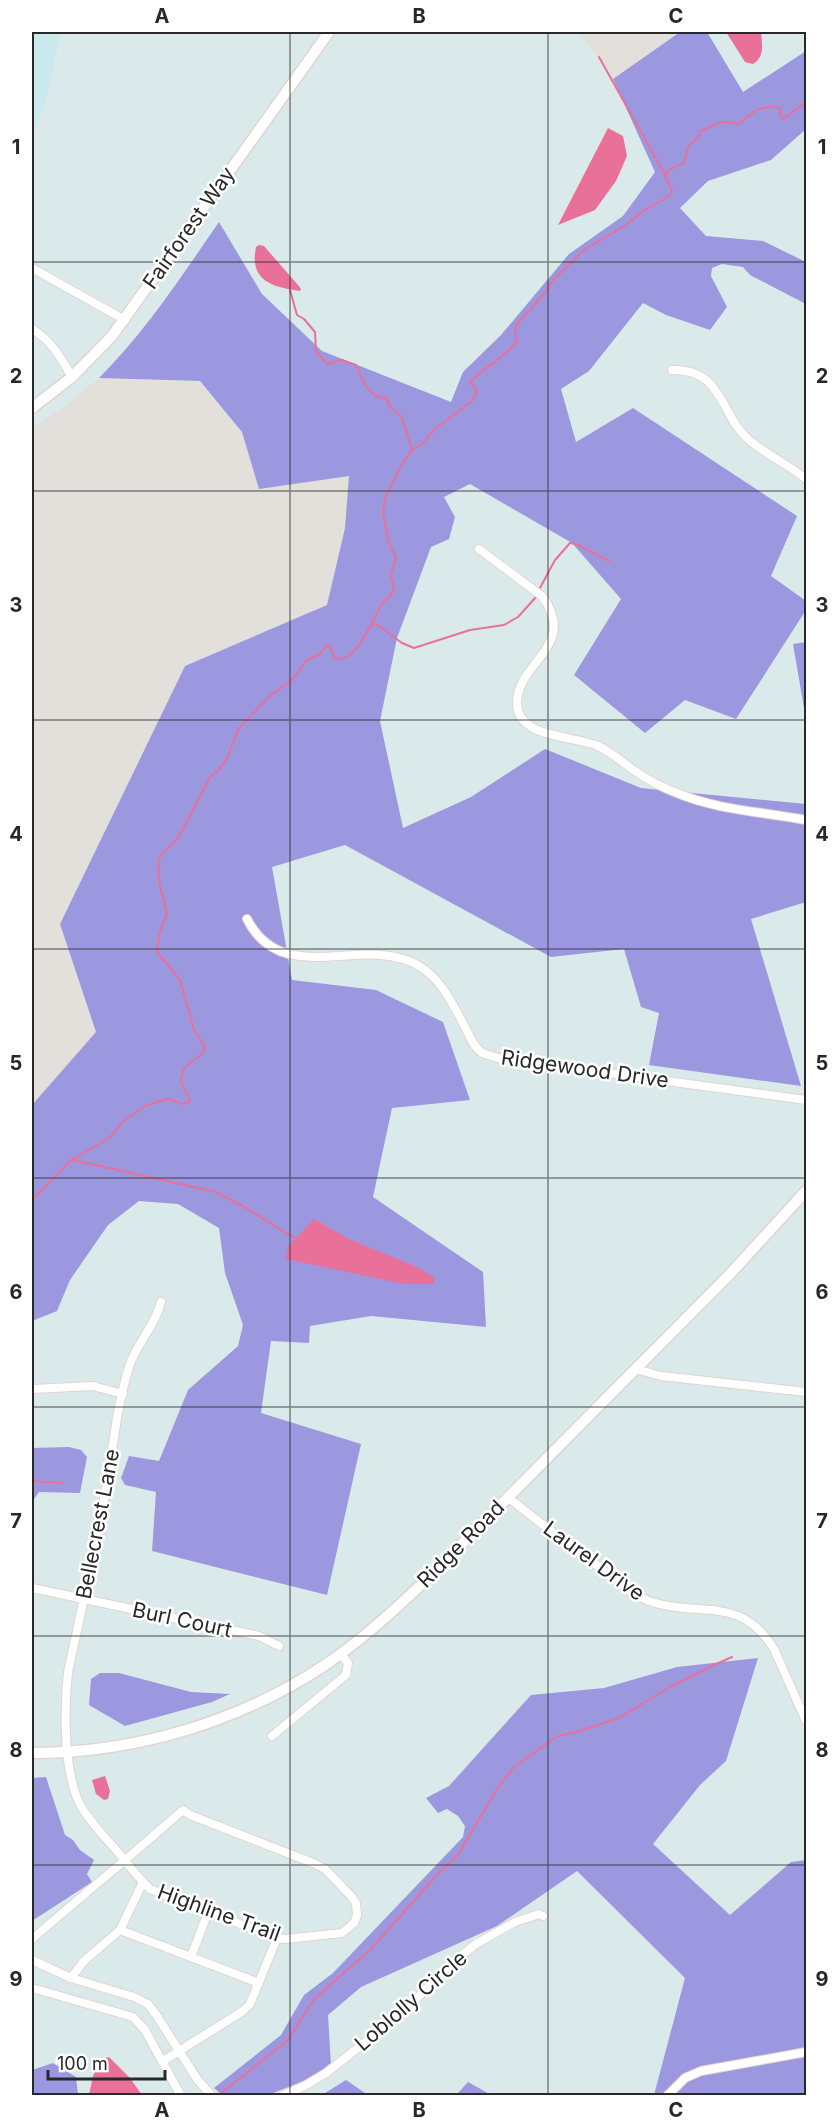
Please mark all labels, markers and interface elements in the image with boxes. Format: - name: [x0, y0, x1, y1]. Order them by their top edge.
- text: A: [155, 4, 170, 28]
- text: B: [412, 4, 426, 28]
- text: C: [669, 4, 683, 28]
- text: 1: [12, 135, 20, 159]
- text: 1: [818, 135, 826, 159]
- street label: Fairforest Way: [137, 162, 240, 294]
- text: 2: [10, 364, 22, 388]
- text: 2: [816, 364, 828, 388]
- text: 3: [10, 593, 22, 617]
- text: 3: [816, 593, 828, 617]
- text: 4: [9, 822, 23, 846]
- text: 4: [815, 822, 829, 846]
- street label: Ridgewood Drive: [500, 1044, 671, 1093]
- text: 5: [10, 1051, 22, 1075]
- text: 5: [816, 1051, 828, 1075]
- text: 6: [10, 1280, 23, 1304]
- text: 6: [816, 1280, 829, 1304]
- street label: Bellecrest Lane: [71, 1447, 124, 1601]
- street label: Ridge Road: [412, 1495, 509, 1592]
- text: 7: [10, 1509, 22, 1533]
- text: 7: [816, 1509, 828, 1533]
- street label: Laurel Drive: [539, 1516, 650, 1606]
- street label: Burl Court: [130, 1597, 234, 1642]
- text: 8: [9, 1738, 23, 1762]
- text: 8: [815, 1738, 829, 1762]
- street label: Highline Trail: [154, 1879, 284, 1946]
- street label: Loblolly Circle: [350, 1945, 472, 2056]
- text: 9: [10, 1967, 23, 1991]
- text: 9: [816, 1967, 829, 1991]
- scale bar: [48, 2043, 165, 2081]
- text: 100 m: [57, 2053, 108, 2074]
- text: A: [155, 2098, 170, 2122]
- text: B: [412, 2098, 426, 2122]
- text: C: [669, 2098, 683, 2122]

